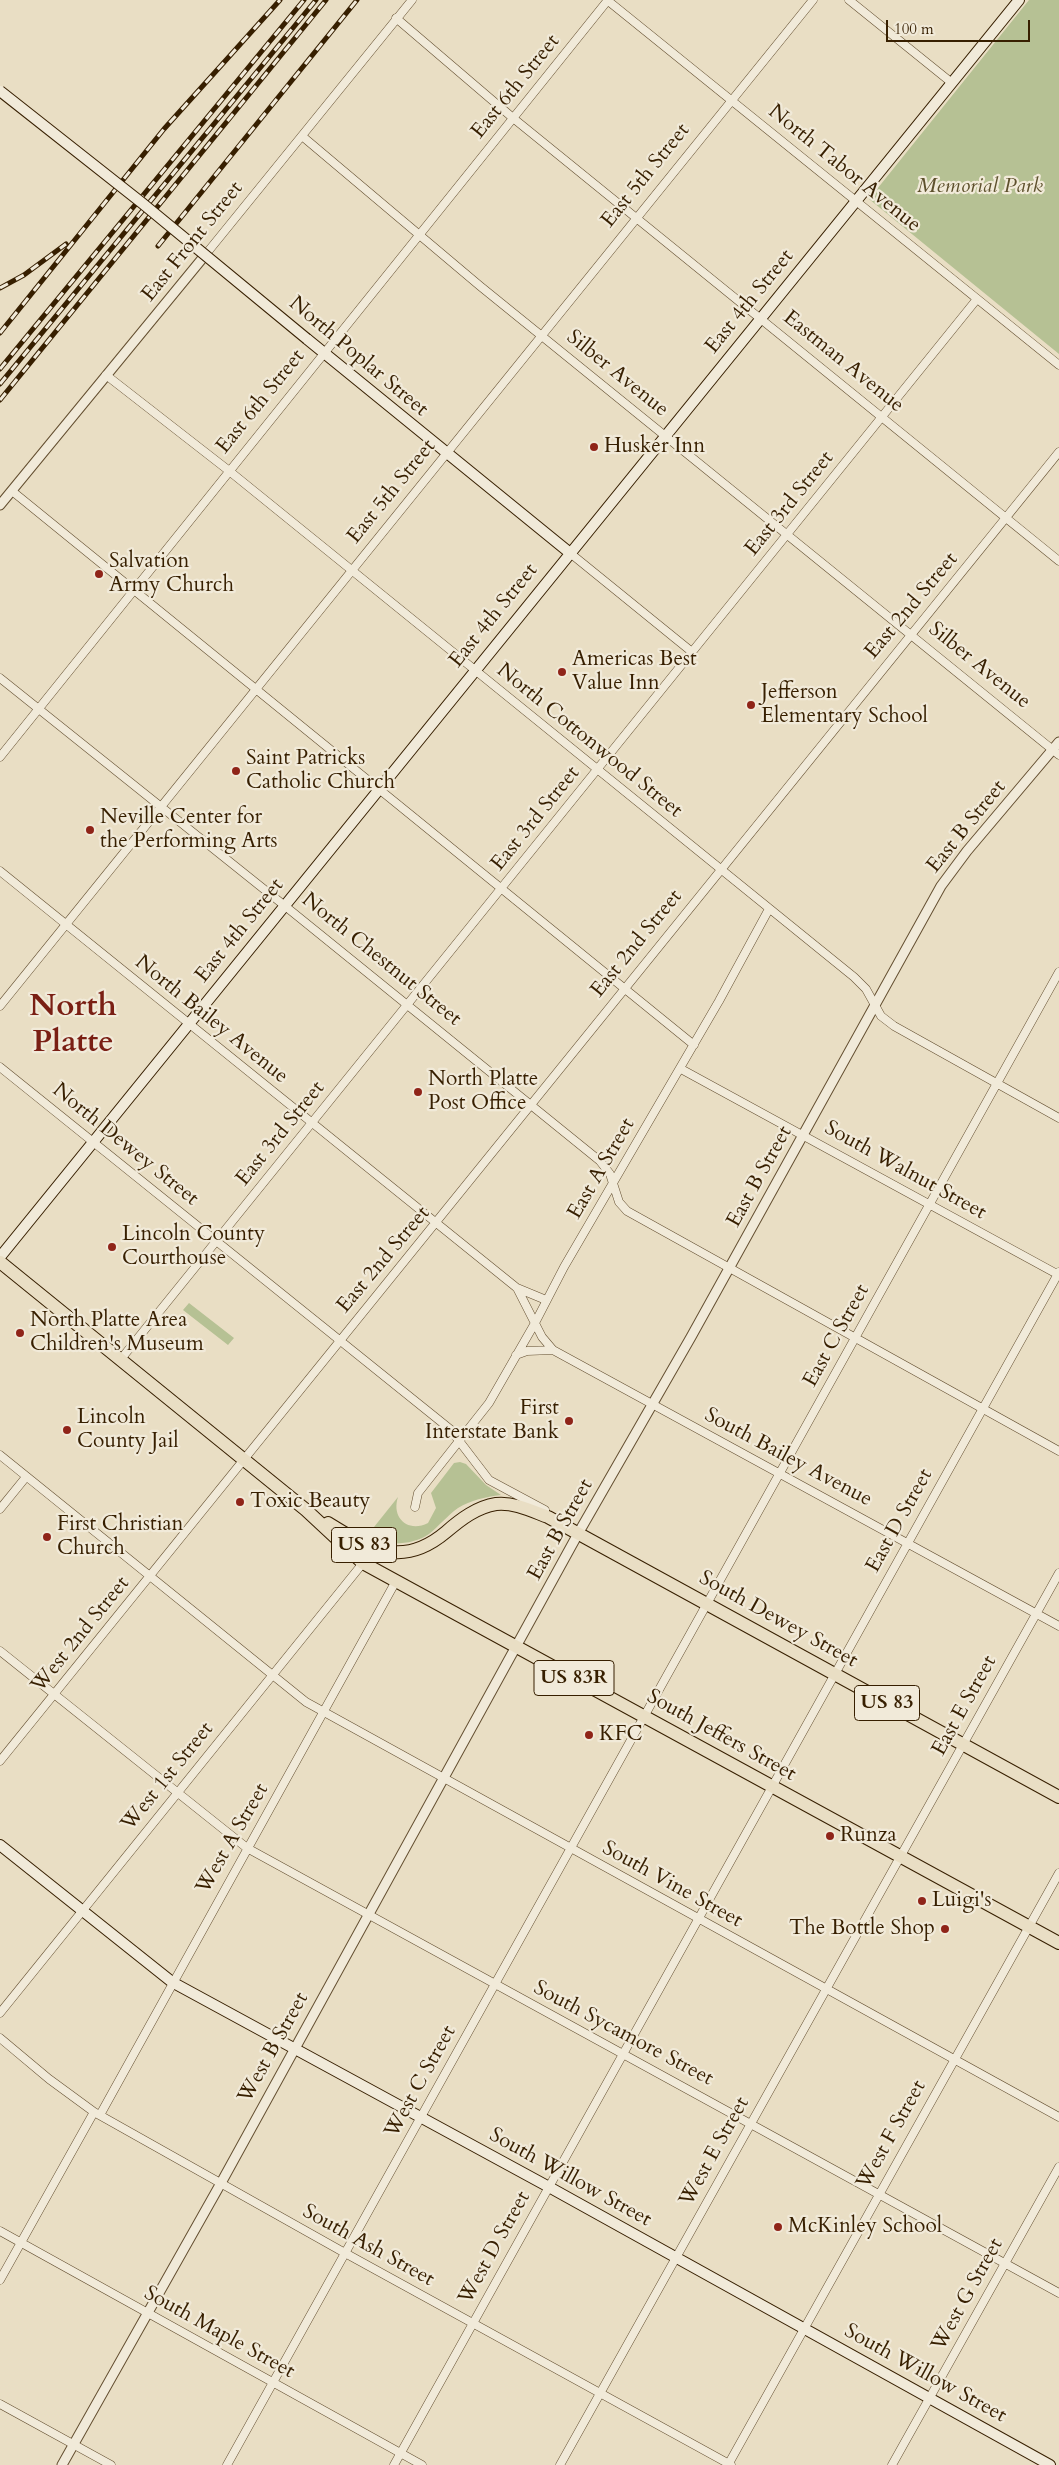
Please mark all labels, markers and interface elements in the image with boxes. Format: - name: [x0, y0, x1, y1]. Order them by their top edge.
- scale bar: [889, 10, 1033, 42]
- text: 100 m: [894, 19, 934, 39]
- street label: East 6th Street: [466, 30, 566, 144]
- street label: North Tabor Avenue: [763, 100, 925, 238]
- street label: East 5th Street: [596, 119, 696, 233]
- park label: Memorial Park: [917, 174, 1043, 200]
- street label: East Front Street: [137, 177, 249, 307]
- street label: East 4th Street: [700, 245, 800, 359]
- street label: North Poplar Street: [283, 291, 433, 423]
- street label: Eastman Avenue: [777, 306, 909, 418]
- street label: Silber Avenue: [561, 325, 673, 423]
- street label: East 6th Street: [211, 345, 311, 459]
- place label: Husker Inn: [604, 434, 705, 460]
- street label: East 5th Street: [342, 435, 442, 549]
- marker: Husker Inn: [588, 441, 600, 453]
- street label: East 3rd Street: [740, 447, 840, 561]
- street label: East 2nd Street: [860, 548, 964, 664]
- place label: Salvation Army Church: [109, 549, 234, 599]
- street label: East 4th Street: [444, 559, 544, 673]
- marker: Salvation Army Church: [93, 568, 105, 580]
- street label: Silber Avenue: [923, 617, 1035, 715]
- place label: Americas Best Value Inn: [572, 647, 697, 697]
- street label: North Cottonwood Street: [491, 658, 687, 824]
- marker: Americas Best Value Inn: [556, 666, 568, 678]
- place label: Jefferson Elementary School: [761, 680, 928, 730]
- marker: Jefferson Elementary School: [745, 699, 757, 711]
- place label: Saint Patricks Catholic Church: [246, 746, 395, 796]
- street label: East 3rd Street: [486, 762, 586, 876]
- marker: Saint Patricks Catholic Church: [230, 765, 242, 777]
- street label: East B Street: [922, 776, 1012, 878]
- place label: Neville Center for the Performing Arts: [100, 805, 278, 855]
- marker: Neville Center for the Performing Arts: [84, 824, 96, 836]
- street label: East 4th Street: [190, 874, 290, 988]
- street label: East 2nd Street: [586, 885, 688, 1003]
- street label: North Chestnut Street: [296, 888, 466, 1032]
- street label: North Bailey Avenue: [129, 951, 293, 1089]
- district label: North Platte: [29, 989, 117, 1062]
- place label: North Platte Post Office: [428, 1067, 538, 1117]
- street label: East 3rd Street: [231, 1077, 331, 1191]
- street label: North Dewey Street: [47, 1078, 203, 1212]
- marker: North Platte Post Office: [412, 1086, 424, 1098]
- street label: East A Street: [563, 1114, 641, 1224]
- street label: South Walnut Street: [820, 1116, 990, 1226]
- street label: East B Street: [722, 1122, 798, 1232]
- street label: East 2nd Street: [332, 1202, 436, 1318]
- place label: Lincoln County Courthouse: [122, 1222, 265, 1272]
- marker: Lincoln County Courthouse: [106, 1241, 118, 1253]
- street label: East C Street: [798, 1280, 876, 1392]
- place label: North Platte Area Children's Museum: [30, 1308, 204, 1358]
- marker: North Platte Area Children's Museum: [14, 1327, 26, 1339]
- place label: First Interstate Bank: [425, 1396, 559, 1446]
- street label: South Bailey Avenue: [700, 1403, 876, 1513]
- place label: Lincoln County Jail: [77, 1405, 179, 1455]
- marker: First Interstate Bank: [563, 1415, 575, 1427]
- marker: Lincoln County Jail: [61, 1424, 73, 1436]
- street label: East D Street: [861, 1465, 939, 1577]
- street label: East B Street: [523, 1475, 599, 1585]
- place label: Toxic Beauty: [250, 1489, 370, 1515]
- marker: Toxic Beauty: [234, 1496, 246, 1508]
- place label: First Christian Church: [57, 1512, 184, 1562]
- road number: US 83: [332, 1528, 396, 1562]
- marker: First Christian Church: [41, 1531, 53, 1543]
- street label: South Dewey Street: [694, 1566, 862, 1674]
- street label: West 2nd Street: [27, 1572, 135, 1698]
- street label: East E Street: [927, 1652, 1003, 1760]
- road number: US 83R: [534, 1660, 614, 1696]
- street label: South Jeffers Street: [642, 1685, 800, 1787]
- road number: US 83: [854, 1686, 920, 1720]
- street label: West 1st Street: [116, 1718, 220, 1836]
- place label: KFC: [599, 1722, 643, 1748]
- marker: KFC: [583, 1729, 595, 1741]
- street label: West A Street: [191, 1779, 275, 1899]
- place label: Runza: [840, 1823, 896, 1849]
- marker: Runza: [824, 1830, 836, 1842]
- street label: South Vine Street: [598, 1836, 746, 1934]
- place label: Luigi's: [932, 1888, 992, 1914]
- marker: Luigi's: [916, 1895, 928, 1907]
- place label: The Bottle Shop: [789, 1916, 935, 1942]
- marker: The Bottle Shop: [939, 1923, 951, 1935]
- street label: South Sycamore Street: [529, 1976, 717, 2092]
- street label: West B Street: [233, 1988, 315, 2108]
- street label: West C Street: [380, 2022, 462, 2142]
- street label: West F Street: [852, 2076, 932, 2194]
- street label: West E Street: [675, 2093, 755, 2211]
- street label: South Willow Street: [485, 2123, 655, 2233]
- street label: West D Street: [454, 2187, 536, 2309]
- street label: South Ash Street: [298, 2199, 438, 2293]
- place label: McKinley School: [788, 2214, 942, 2240]
- marker: McKinley School: [772, 2221, 784, 2233]
- street label: West G Street: [927, 2234, 1009, 2356]
- street label: South Maple Street: [139, 2281, 299, 2385]
- street label: South Willow Street: [840, 2319, 1010, 2429]

